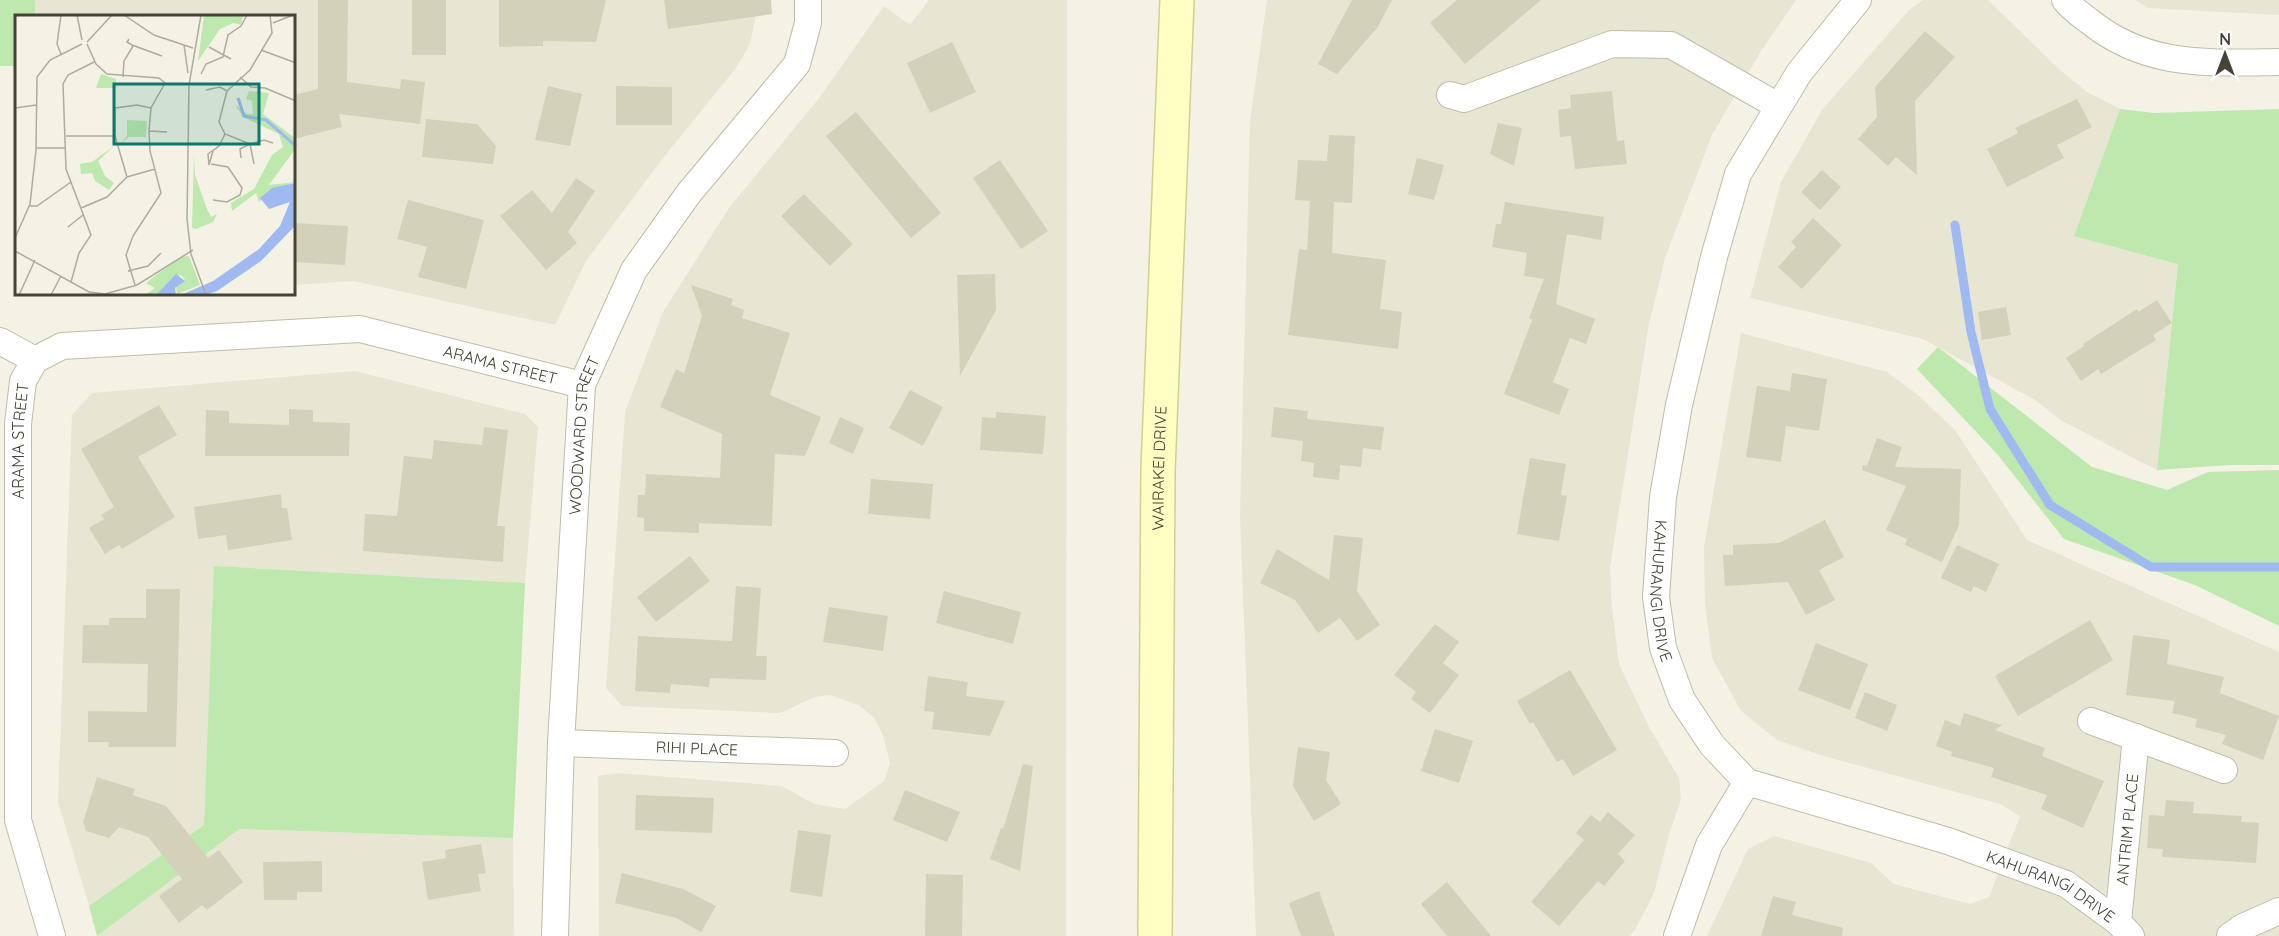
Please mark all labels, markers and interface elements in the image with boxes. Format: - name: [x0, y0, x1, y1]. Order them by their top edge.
- inset map: [15, 15, 296, 296]
- north arrow: [2195, 24, 2255, 84]
- text: N: [2219, 29, 2231, 49]
- street label: ARAMA STREET: [441, 340, 560, 388]
- street label: WOODWARD STREET: [564, 353, 604, 515]
- street label: ARAMA STREET: [8, 381, 33, 499]
- street label: WAIRAKEI DRIVE: [1148, 405, 1171, 531]
- street label: KAHURANGI DRIVE: [1646, 519, 1677, 664]
- street label: RIHI PLACE: [655, 736, 739, 759]
- street label: ANTRIM PLACE: [2112, 773, 2142, 886]
- street label: KAHURANGI DRIVE: [1984, 846, 2119, 926]

